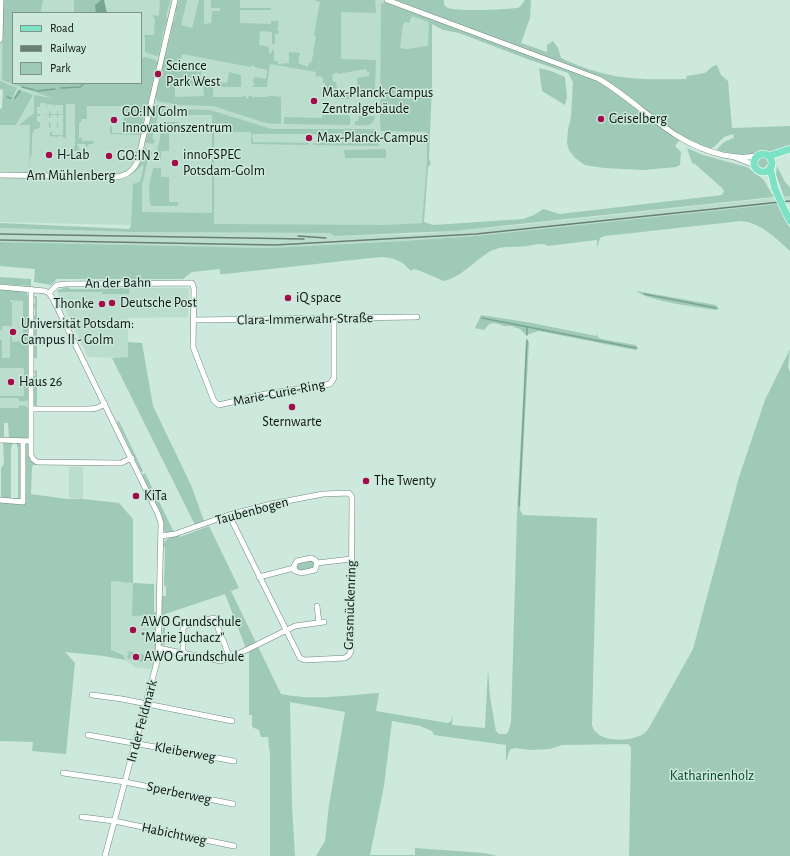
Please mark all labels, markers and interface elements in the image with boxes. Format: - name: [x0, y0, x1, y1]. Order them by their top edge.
- legend: [12, 12, 142, 84]
- text: Road: [50, 22, 74, 34]
- text: Railway: [50, 42, 86, 54]
- place label: Science Park West: [166, 58, 220, 90]
- text: Park: [50, 62, 71, 74]
- marker: Science Park West: [153, 69, 163, 79]
- place label: Max-Planck-Campus Zentralgebäude: [322, 85, 433, 118]
- marker: Max-Planck-Campus Zentralgebäude: [309, 96, 319, 106]
- place label: GO:IN Golm Innovationszentrum: [122, 104, 232, 136]
- place label: Geiselberg: [609, 111, 667, 127]
- marker: Geiselberg: [596, 114, 606, 124]
- marker: GO:IN Golm Innovationszentrum: [109, 115, 119, 125]
- place label: Max-Planck-Campus: [317, 130, 428, 146]
- marker: Max-Planck-Campus: [304, 133, 314, 143]
- place label: H-Lab: [57, 147, 90, 163]
- place label: innoFSPEC Potsdam-Golm: [183, 147, 265, 180]
- place label: GO:IN 2: [117, 148, 159, 164]
- marker: H-Lab: [44, 150, 54, 160]
- marker: GO:IN 2: [104, 151, 114, 161]
- marker: innoFSPEC Potsdam-Golm: [170, 158, 180, 168]
- street label: Am Mühlenberg: [27, 168, 115, 184]
- street label: An der Bahn: [85, 274, 151, 292]
- place label: iQ space: [296, 290, 341, 306]
- marker: iQ space: [283, 293, 293, 303]
- place label: Deutsche Post: [120, 295, 197, 311]
- place label: Thonke: [53, 296, 94, 312]
- marker: Deutsche Post: [107, 298, 117, 308]
- marker: Thonke: [97, 299, 107, 309]
- street label: Clara-Immerwahr-Straße: [237, 309, 373, 329]
- place label: Universität Potsdam: Campus II - Golm: [21, 316, 134, 348]
- marker: Universität Potsdam: Campus II - Golm: [8, 327, 18, 337]
- place label: Haus 26: [19, 374, 62, 390]
- street label: Marie-Curie-Ring: [232, 376, 326, 410]
- marker: Haus 26: [6, 377, 16, 387]
- marker: Sternwarte: [287, 402, 297, 412]
- place label: Sternwarte: [262, 414, 322, 430]
- place label: The Twenty: [374, 473, 436, 489]
- marker: The Twenty: [361, 476, 371, 486]
- place label: KiTa: [144, 488, 167, 504]
- marker: KiTa: [131, 491, 141, 501]
- street label: Taubenbogen: [214, 493, 290, 529]
- street label: Grasmückenring: [340, 560, 360, 650]
- place label: AWO Grundschule "Marie Juchacz": [141, 614, 241, 646]
- marker: AWO Grundschule "Marie Juchacz": [128, 625, 138, 635]
- place label: AWO Grundschule: [144, 649, 244, 665]
- marker: AWO Grundschule: [131, 652, 141, 662]
- street label: In der Feldmark: [123, 678, 161, 764]
- street label: Kleiberweg: [153, 738, 217, 766]
- park label: Katharinenholz: [670, 768, 754, 784]
- street label: Sperberweg: [145, 778, 213, 808]
- street label: Habichtweg: [140, 819, 208, 849]

